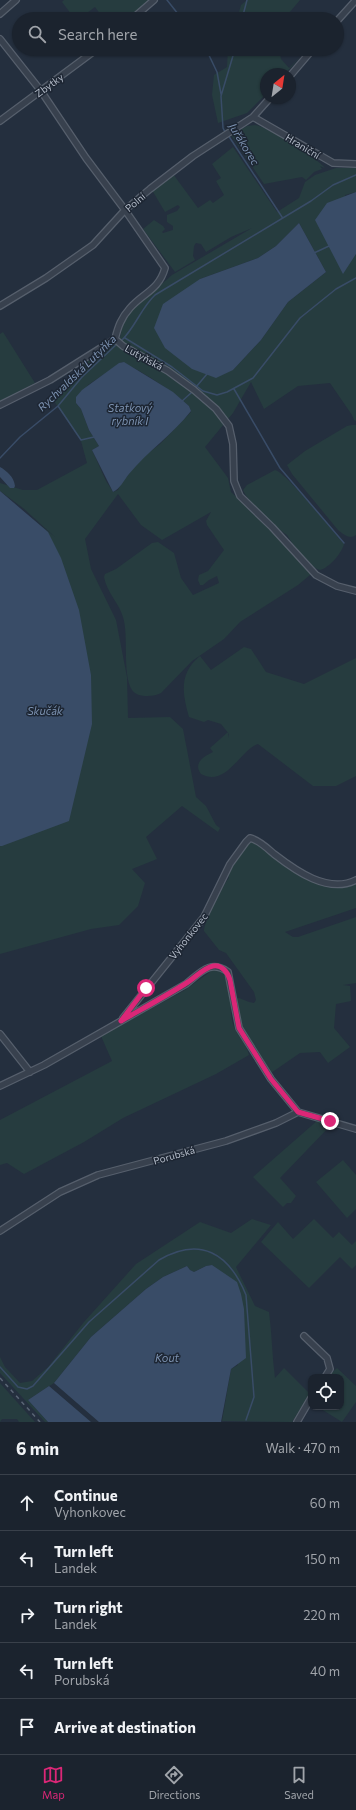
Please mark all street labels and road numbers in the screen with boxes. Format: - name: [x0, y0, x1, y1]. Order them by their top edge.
- street label: Zbytky: [32, 71, 66, 99]
- street label: Hraniční: [284, 131, 323, 161]
- street label: Polní: [122, 190, 148, 214]
- street label: Lutyňská: [123, 342, 165, 372]
- street label: Vyhonkovec: [166, 910, 210, 961]
- street label: Porubská: [152, 1143, 196, 1167]

